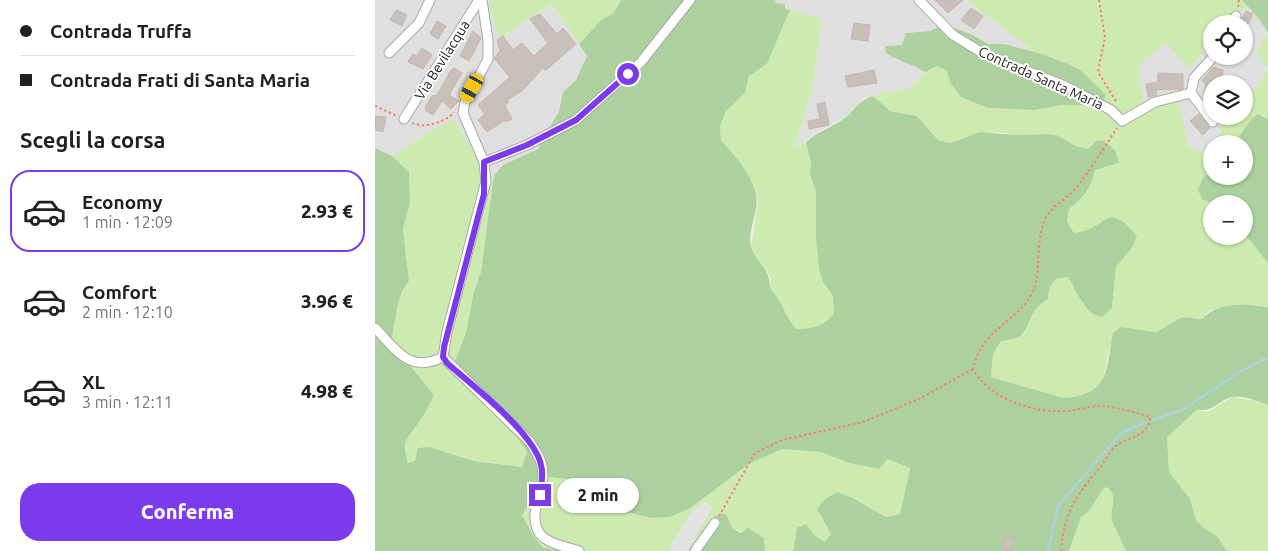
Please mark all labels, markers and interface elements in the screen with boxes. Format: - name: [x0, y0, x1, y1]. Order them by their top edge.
- map controls: [1203, 15, 1253, 245]
- button: locate: [1203, 15, 1253, 65]
- street label: Via Bevilacqua: [411, 17, 473, 103]
- text: Contrada Truffa: [50, 20, 192, 42]
- street label: Contrada Santa Maria: [976, 43, 1106, 113]
- route start: [617, 63, 639, 85]
- text: Contrada Frati di Santa Maria: [50, 69, 310, 91]
- car: [458, 71, 485, 105]
- button: layers: [1203, 75, 1253, 125]
- text: Scegli la corsa: [20, 127, 166, 152]
- button: +: [1203, 135, 1253, 185]
- icon: car: [22, 189, 67, 234]
- text: Economy: [82, 191, 163, 213]
- button: −: [1203, 195, 1253, 245]
- text: 2.93 €: [301, 200, 353, 222]
- text: 1 min · 12:09: [82, 213, 173, 231]
- icon: car: [22, 279, 67, 324]
- text: Comfort: [82, 281, 157, 303]
- text: 3.96 €: [301, 290, 353, 312]
- text: 2 min · 12:10: [82, 303, 173, 321]
- icon: car: [22, 369, 67, 414]
- text: XL: [82, 371, 105, 393]
- text: 4.98 €: [301, 380, 353, 402]
- text: 3 min · 12:11: [82, 393, 173, 411]
- callout: 2 min: [557, 478, 640, 512]
- button: Conferma: [20, 483, 355, 541]
- route end: [529, 484, 551, 506]
- text: 2 min: [578, 486, 618, 504]

